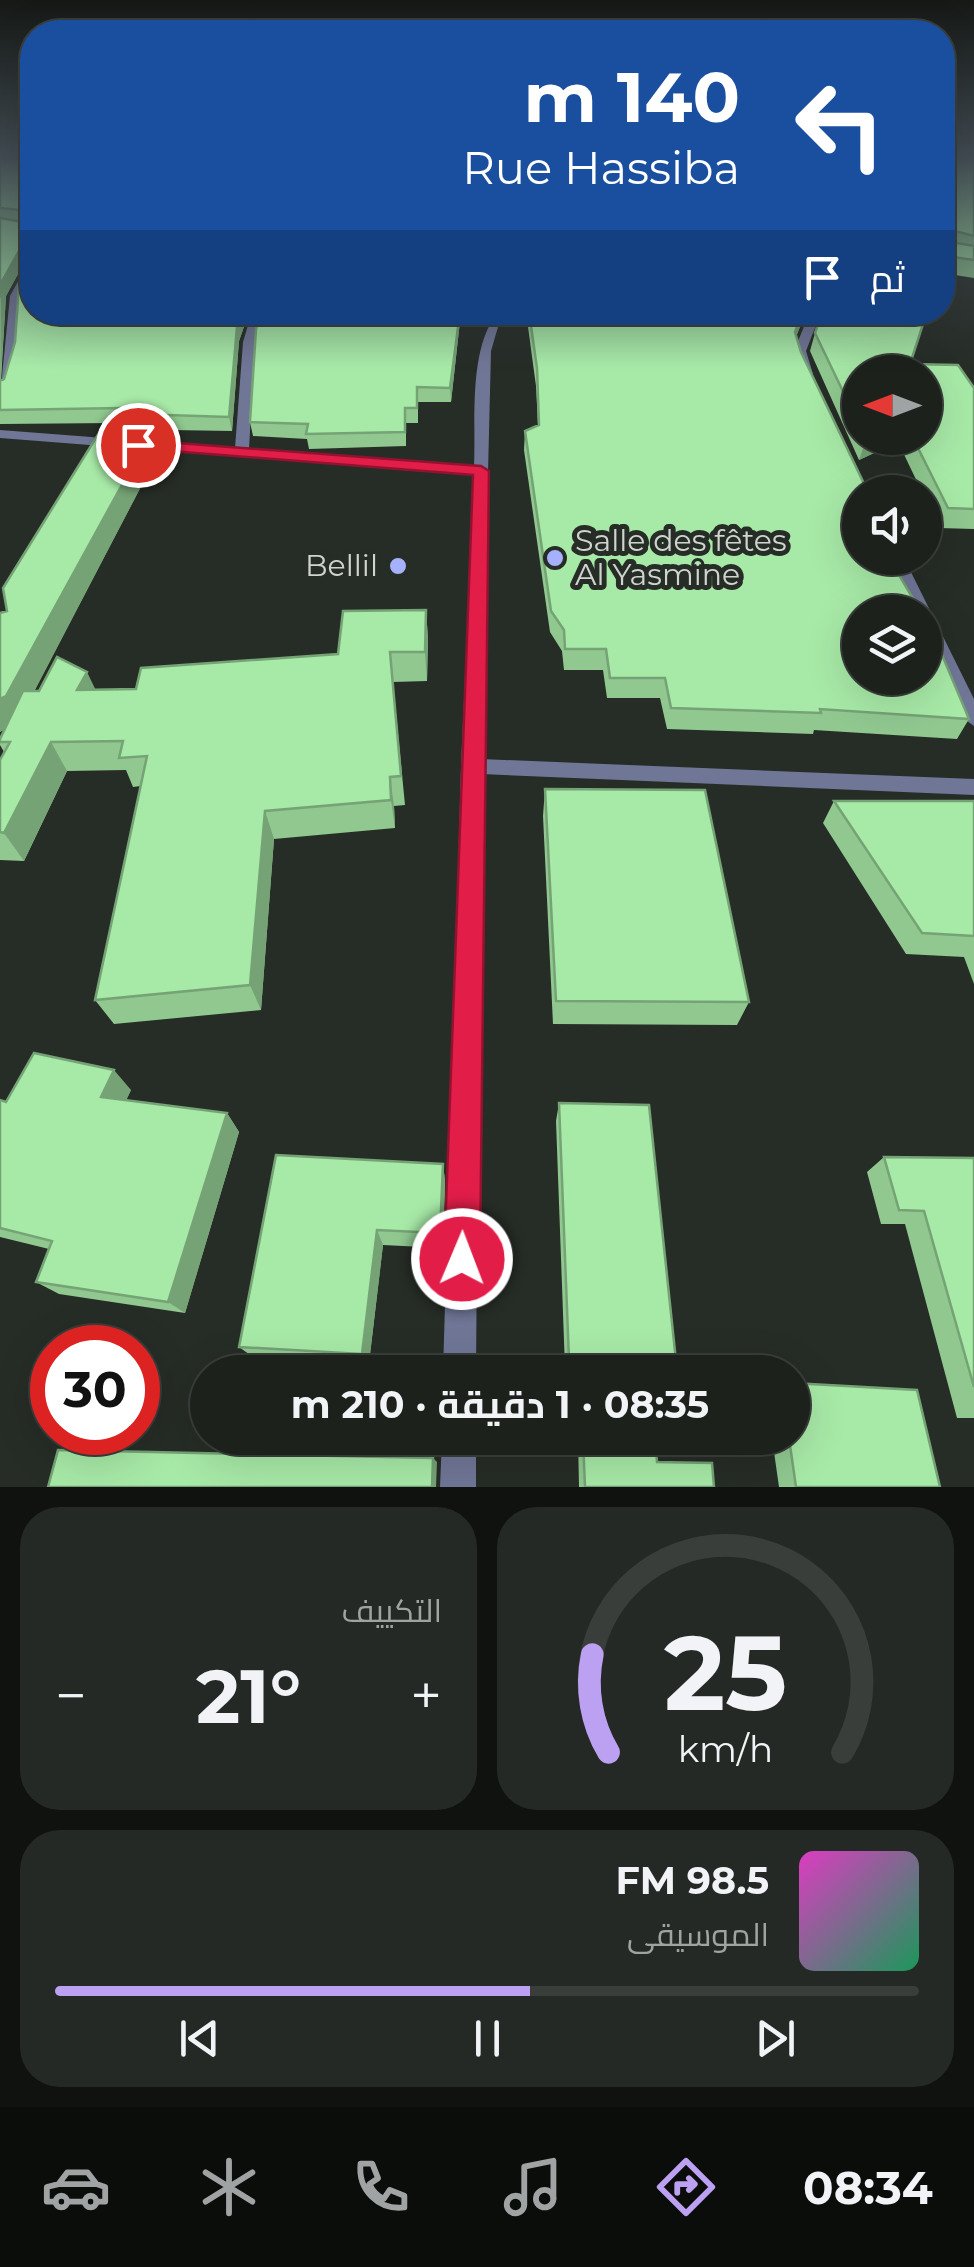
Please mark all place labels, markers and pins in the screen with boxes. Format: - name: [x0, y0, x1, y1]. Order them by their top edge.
- pin: [96, 403, 181, 488]
- place label: Salle des fêtes Al Yasmine: [575, 522, 787, 593]
- place label: Bellil: [305, 547, 378, 584]
- marker: Salle des fêtes Al Yasmine: [544, 547, 566, 569]
- marker: Bellil: [387, 555, 409, 577]

